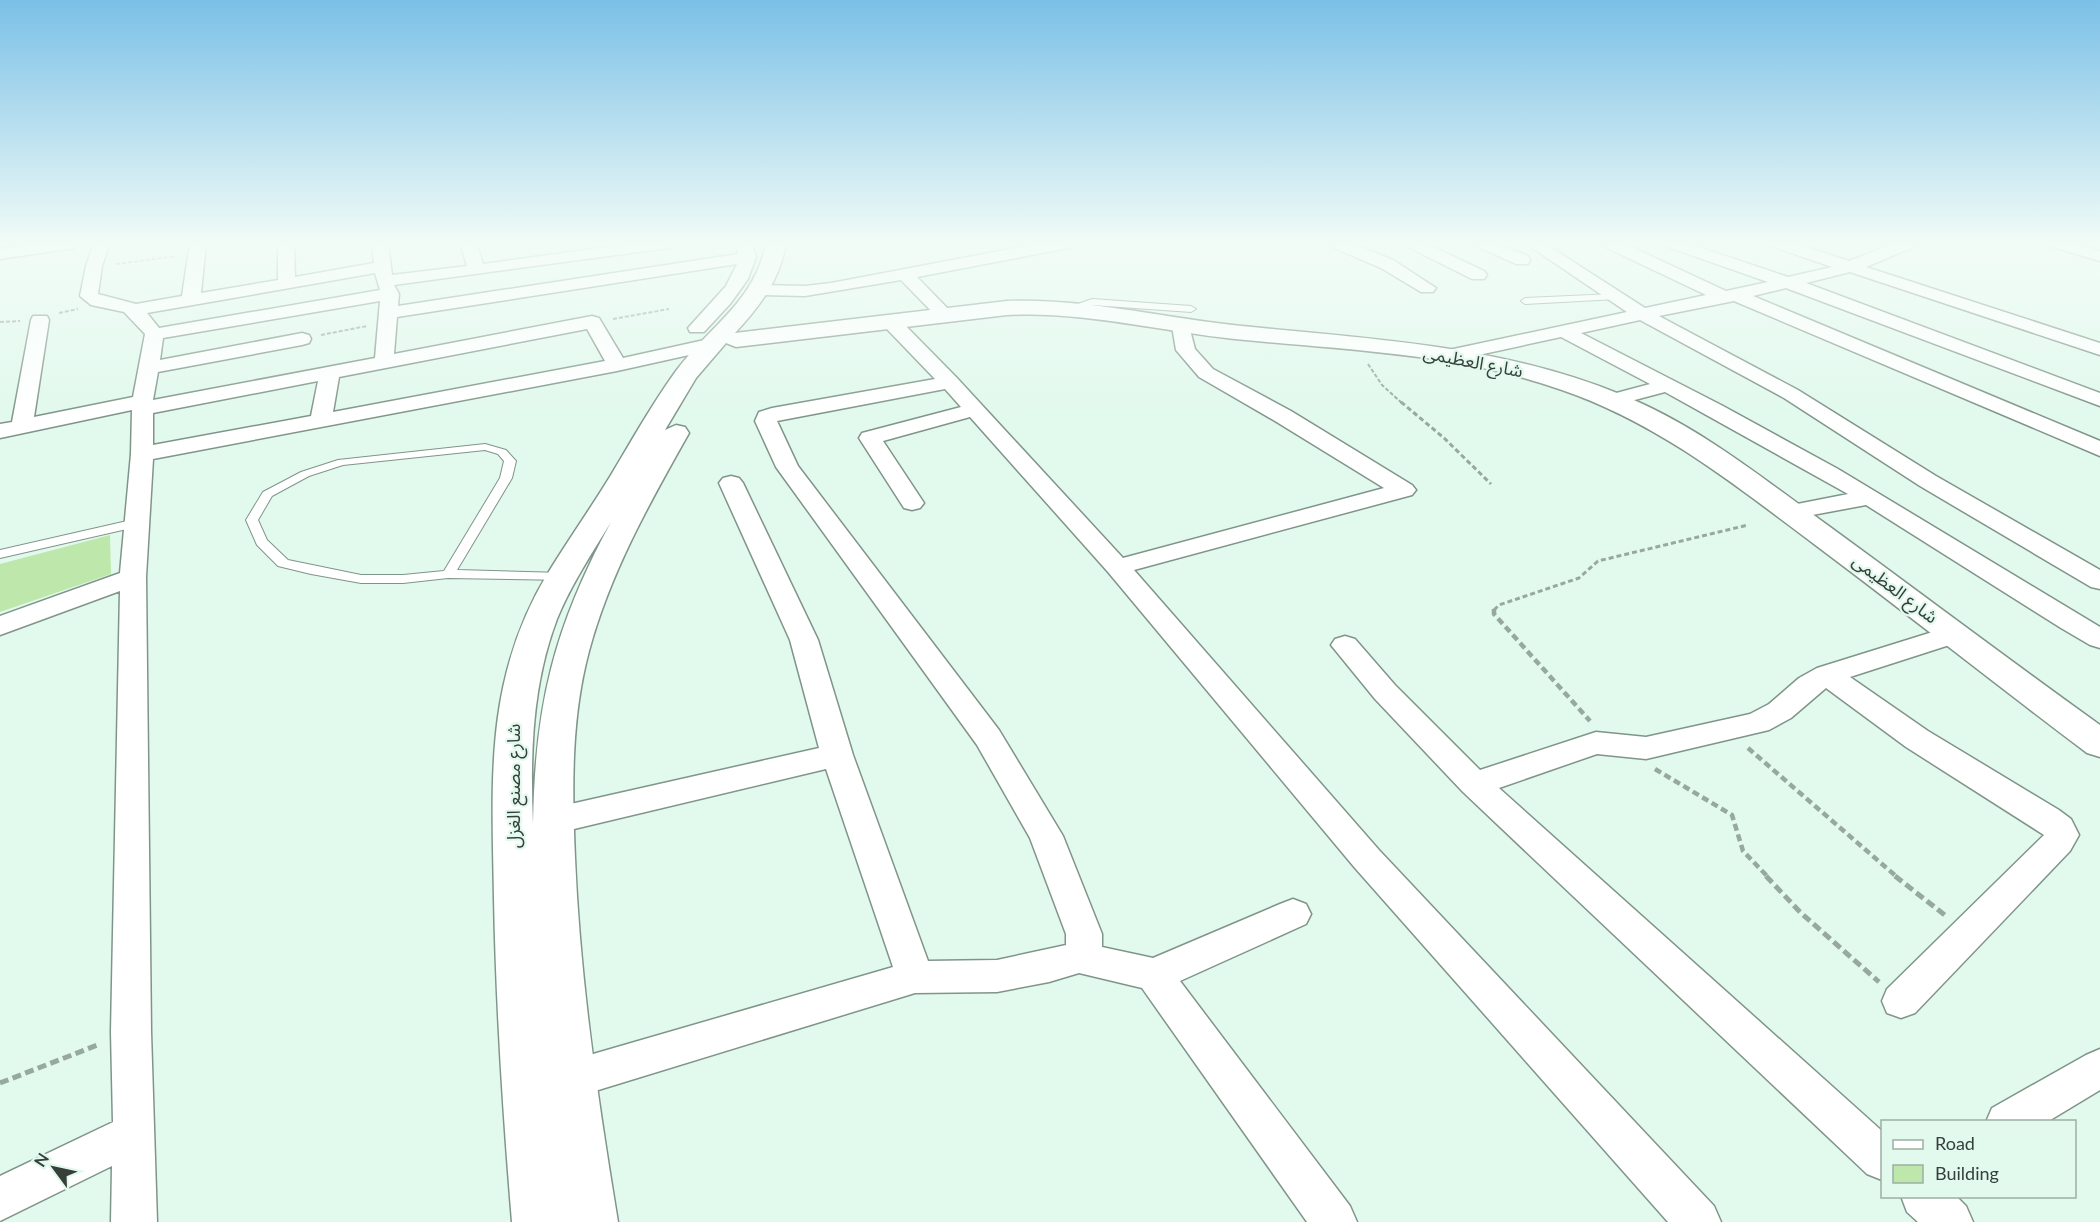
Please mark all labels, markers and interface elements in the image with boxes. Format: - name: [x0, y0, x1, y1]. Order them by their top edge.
- street label: شارع العظيمى: [1421, 341, 1525, 385]
- street label: شارع العظيمى: [1846, 549, 1943, 631]
- street label: شارع مصنع الغزل: [502, 724, 528, 848]
- legend: [1881, 1120, 2076, 1198]
- text: Road: [1935, 1132, 1975, 1154]
- north arrow: [24, 1138, 84, 1198]
- text: N: [30, 1149, 52, 1170]
- text: Building: [1935, 1162, 1999, 1184]

